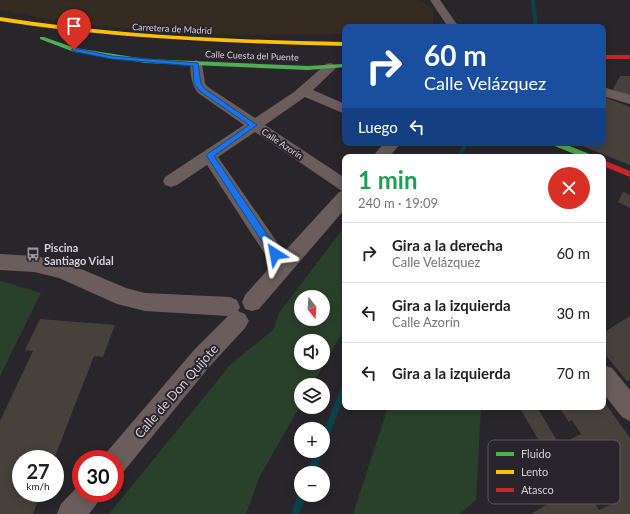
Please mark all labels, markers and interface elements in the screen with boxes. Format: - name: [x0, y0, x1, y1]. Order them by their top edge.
- pin: [57, 9, 91, 50]
- icon: arrive: [63, 15, 85, 37]
- street label: Carretera de Madrid: [132, 21, 212, 36]
- text: 60 m: [424, 38, 487, 72]
- icon: right: [358, 40, 410, 92]
- street label: Calle Cuesta del Puente: [205, 48, 299, 63]
- text: Calle Velázquez: [424, 72, 546, 94]
- icon: left: [406, 116, 428, 138]
- text: Luego: [358, 118, 398, 136]
- street label: Calle Azorín: [260, 126, 305, 161]
- text: 1 min: [358, 165, 418, 194]
- button: close: [548, 167, 590, 209]
- text: 240 m · 19:09: [358, 195, 438, 211]
- position arrow: [254, 233, 296, 275]
- text: Gira a la derecha: [392, 236, 503, 254]
- place label: Piscina Santiago Vidal: [44, 241, 114, 267]
- icon: right: [358, 242, 380, 264]
- text: 60 m: [556, 244, 590, 262]
- bus stop icon: Piscina Santiago Vidal: [25, 246, 41, 262]
- text: Calle Velázquez: [392, 254, 480, 270]
- north arrow: [294, 290, 330, 326]
- map controls: [294, 290, 330, 502]
- text: Gira a la izquierda: [392, 296, 511, 314]
- icon: left: [358, 302, 380, 324]
- text: 30 m: [556, 304, 590, 322]
- text: Calle Azorín: [392, 314, 460, 330]
- button: sound: [294, 334, 330, 370]
- street label: Calle de Don Quijote: [131, 341, 221, 441]
- icon: left: [358, 362, 380, 384]
- text: Gira a la izquierda: [392, 364, 511, 382]
- text: 70 m: [556, 364, 590, 382]
- button: layers: [294, 378, 330, 414]
- button: +: [294, 422, 330, 458]
- legend: [488, 440, 620, 504]
- text: Fluido: [521, 447, 551, 460]
- speed limit sign: 30: [72, 450, 124, 502]
- text: 27: [26, 459, 50, 483]
- text: Lento: [521, 465, 548, 478]
- button: −: [294, 466, 330, 502]
- text: km/h: [26, 480, 50, 492]
- text: Atasco: [521, 483, 554, 496]

